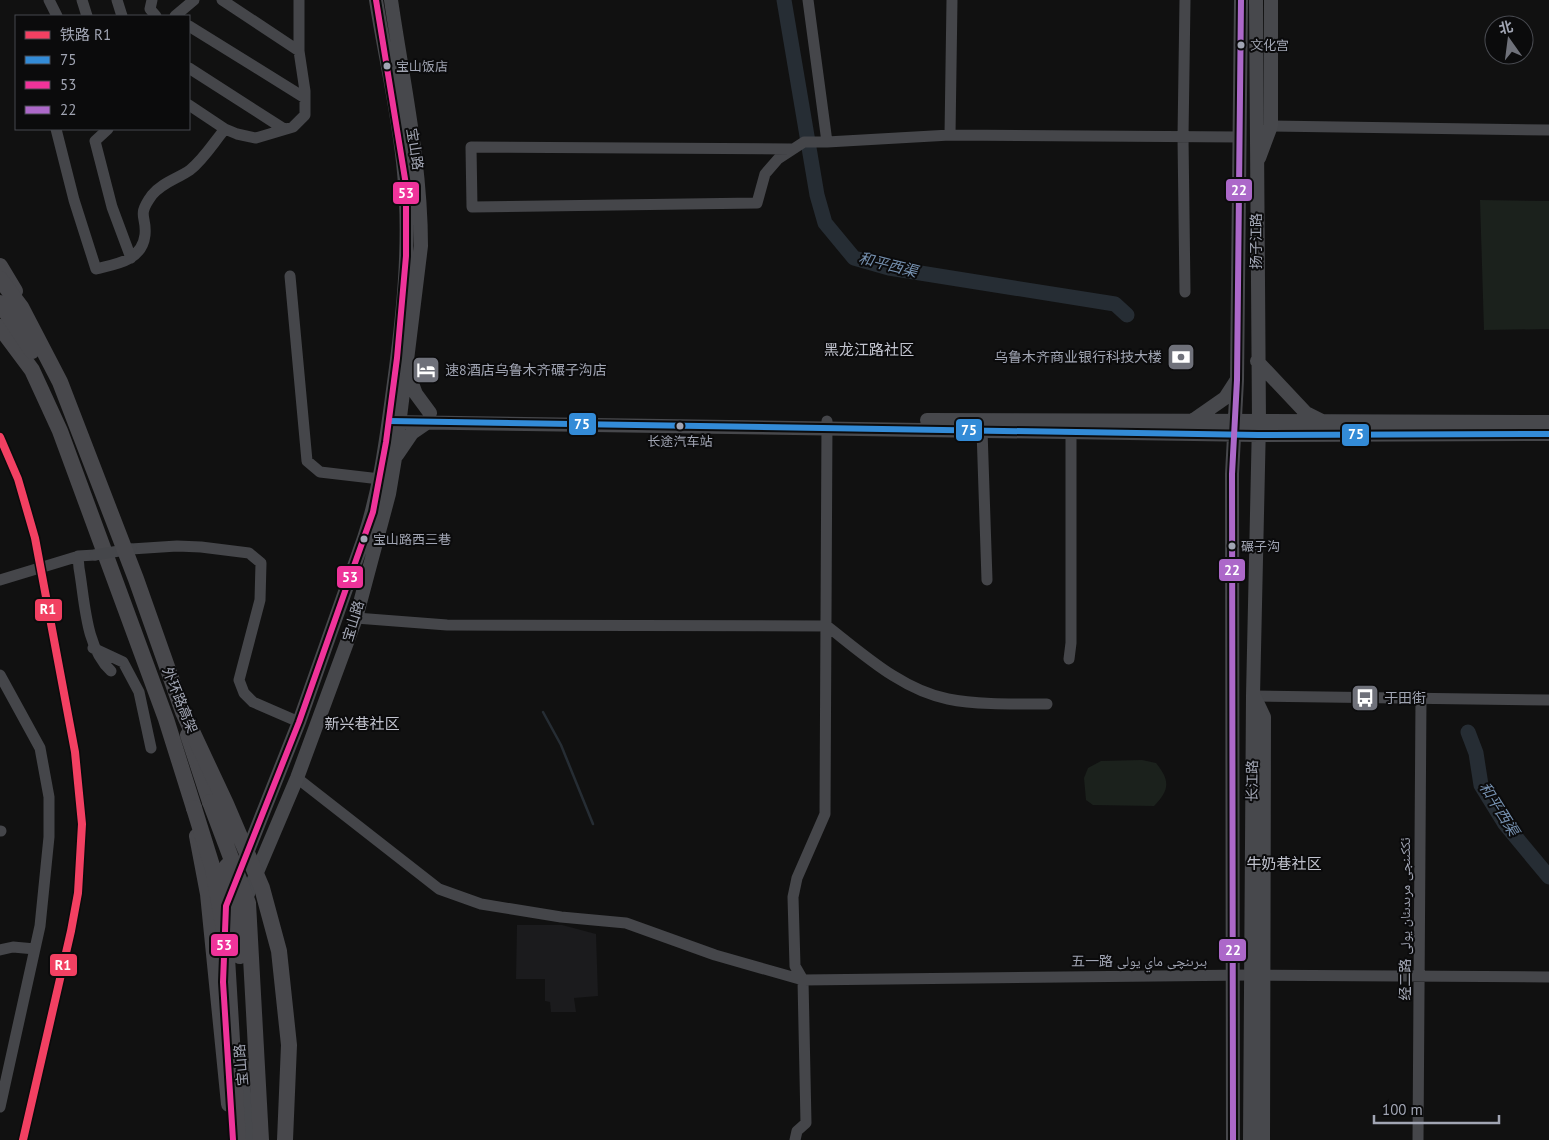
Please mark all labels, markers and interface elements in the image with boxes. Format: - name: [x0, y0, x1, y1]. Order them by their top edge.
- legend: [15, 15, 190, 130]
- north arrow: [1484, 15, 1534, 65]
- text: 北: [1497, 17, 1515, 38]
- text: 铁路 R1: [60, 25, 111, 44]
- place label: 文化宫: [1250, 37, 1289, 54]
- marker: 文化宫: [1236, 40, 1246, 50]
- text: 75: [60, 50, 76, 69]
- place label: 宝山饭店: [396, 58, 448, 75]
- marker: 宝山饭店: [382, 61, 392, 71]
- text: 53: [60, 75, 76, 94]
- text: 22: [60, 100, 76, 119]
- street label: 宝山路: [403, 127, 427, 171]
- line badge: 22: [1225, 178, 1253, 202]
- line badge: 53: [392, 181, 420, 205]
- text: 22: [1231, 181, 1247, 199]
- text: 53: [398, 184, 414, 202]
- street label: 扬子江路: [1247, 213, 1265, 269]
- water label: 和平西渠: [857, 248, 921, 281]
- district label: 黑龙江路社区: [824, 340, 914, 359]
- bank icon: 乌鲁木齐商业银行科技大楼: [1166, 342, 1196, 372]
- place label: 乌鲁木齐商业银行科技大楼: [994, 348, 1162, 366]
- hotel icon: 速8酒店乌鲁木齐碾子沟店: [411, 355, 441, 385]
- place label: 速8酒店乌鲁木齐碾子沟店: [445, 361, 607, 379]
- line badge: 75: [568, 412, 597, 436]
- text: 75: [574, 415, 590, 433]
- line badge: 75: [955, 418, 983, 442]
- marker: 长途汽车站: [675, 421, 685, 431]
- text: 75: [961, 421, 977, 439]
- line badge: 75: [1341, 423, 1370, 447]
- text: 75: [1348, 425, 1364, 443]
- place label: 长途汽车站: [647, 433, 713, 450]
- place label: 宝山路西三巷: [373, 531, 451, 548]
- marker: 宝山路西三巷: [359, 534, 369, 544]
- place label: 碾子沟: [1241, 538, 1280, 555]
- marker: 碾子沟: [1227, 541, 1237, 551]
- line badge: 22: [1218, 558, 1246, 582]
- text: 22: [1224, 561, 1240, 579]
- line badge: 53: [336, 565, 364, 589]
- text: 53: [342, 568, 358, 586]
- line badge: R1: [34, 598, 63, 622]
- street label: 宝山路: [338, 598, 368, 644]
- text: R1: [40, 600, 56, 618]
- street label: 外环路高架: [159, 664, 201, 736]
- bus stop icon: 于田街: [1350, 683, 1380, 713]
- place label: 于田街: [1384, 689, 1426, 707]
- district label: 新兴巷社区: [324, 714, 400, 733]
- street label: 长江路: [1243, 760, 1261, 802]
- water label: 和平西渠: [1475, 778, 1524, 841]
- street label: 经二路 ئككىنجى مرىدىئان يولى: [1396, 837, 1414, 1001]
- district label: 牛奶巷社区: [1246, 854, 1322, 873]
- line badge: 53: [210, 933, 239, 957]
- text: 53: [216, 936, 232, 954]
- line badge: 22: [1218, 938, 1247, 962]
- text: 22: [1225, 941, 1241, 959]
- street label: 五一路 بىرىنچى ماي يولى: [1071, 952, 1207, 973]
- line badge: R1: [49, 953, 78, 977]
- text: R1: [55, 956, 71, 974]
- street label: 宝山路: [230, 1043, 252, 1087]
- scale bar: [1374, 1092, 1499, 1124]
- text: 100 m: [1382, 1100, 1423, 1119]

